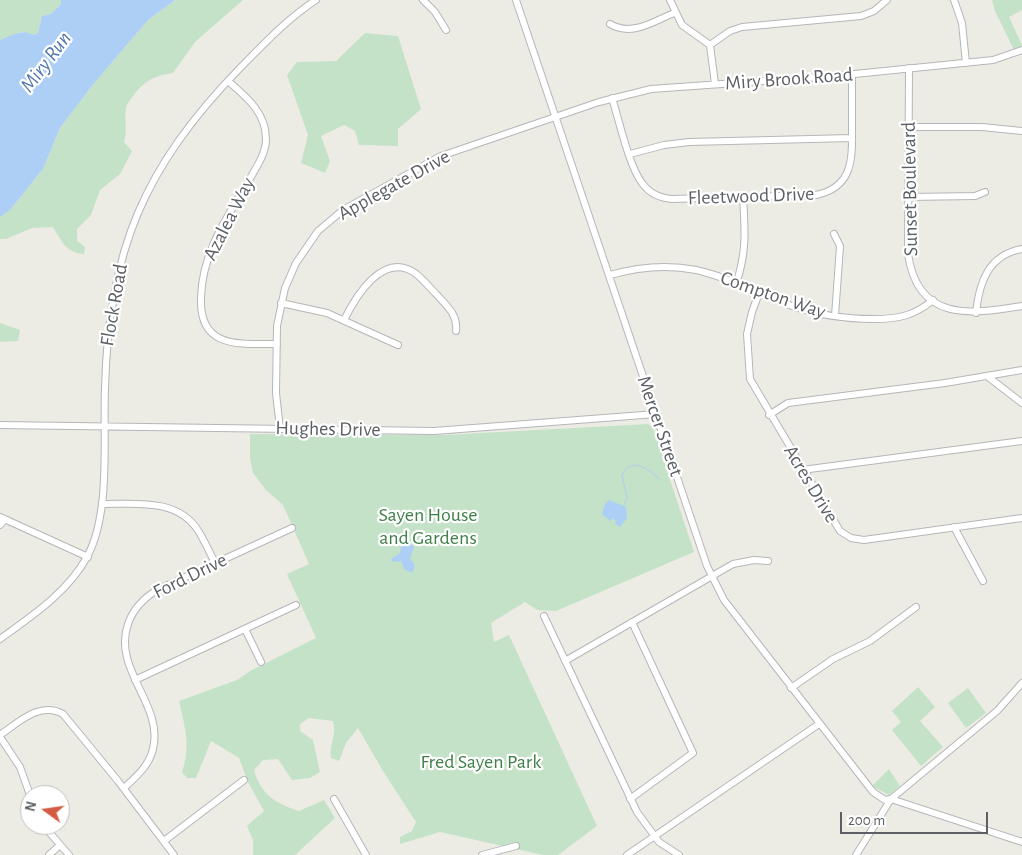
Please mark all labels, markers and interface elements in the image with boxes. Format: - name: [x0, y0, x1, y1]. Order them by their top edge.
- water label: Miry Run: [15, 27, 77, 97]
- street label: Miry Brook Road: [724, 63, 854, 95]
- street label: Sunset Boulevard: [897, 121, 923, 257]
- street label: Applegate Drive: [334, 144, 454, 226]
- street label: Azalea Way: [198, 173, 260, 265]
- street label: Fleetwood Drive: [687, 182, 815, 210]
- street label: Flock Road: [95, 262, 133, 348]
- street label: Compton Way: [717, 266, 829, 324]
- street label: Mercer Street: [632, 373, 688, 479]
- street label: Hughes Drive: [275, 416, 381, 442]
- street label: Acres Drive: [778, 441, 844, 527]
- park label: Sayen House and Gardens: [378, 503, 478, 550]
- street label: Ford Drive: [149, 548, 231, 604]
- park label: Fred Sayen Park: [421, 750, 541, 774]
- north arrow: [20, 785, 70, 835]
- text: N: [23, 800, 39, 813]
- scale bar: [842, 802, 990, 834]
- text: 200 m: [848, 813, 885, 828]

